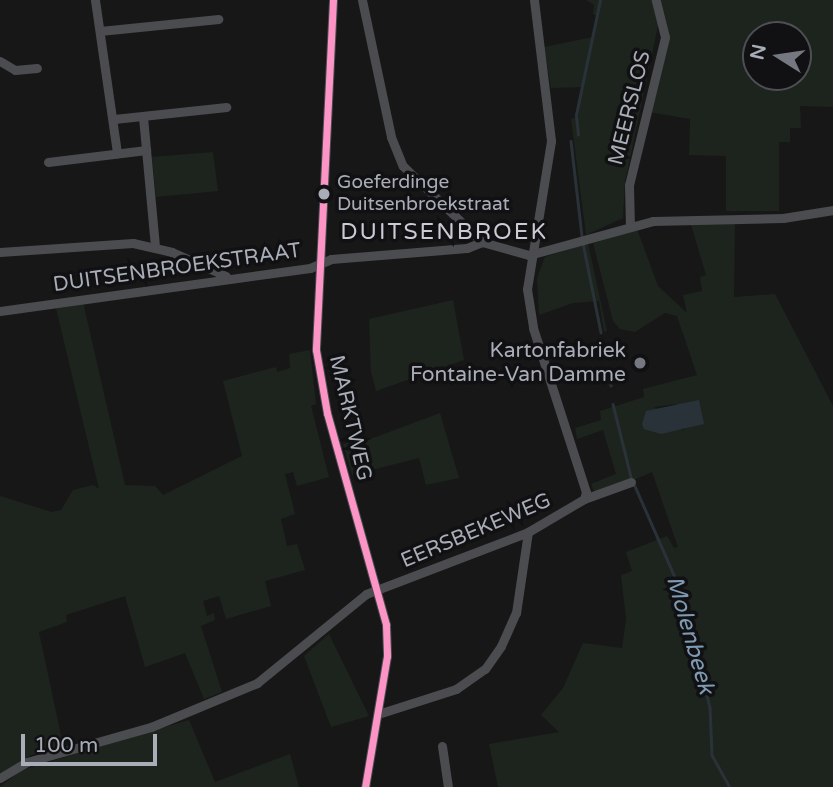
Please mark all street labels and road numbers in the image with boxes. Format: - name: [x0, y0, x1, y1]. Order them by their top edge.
- street label: MEERSLOS: [604, 48, 656, 168]
- street label: DUITSENBROEKSTRAAT: [51, 238, 303, 298]
- street label: MARKTWEG: [323, 353, 377, 483]
- street label: EERSBEKEWEG: [397, 488, 555, 574]

